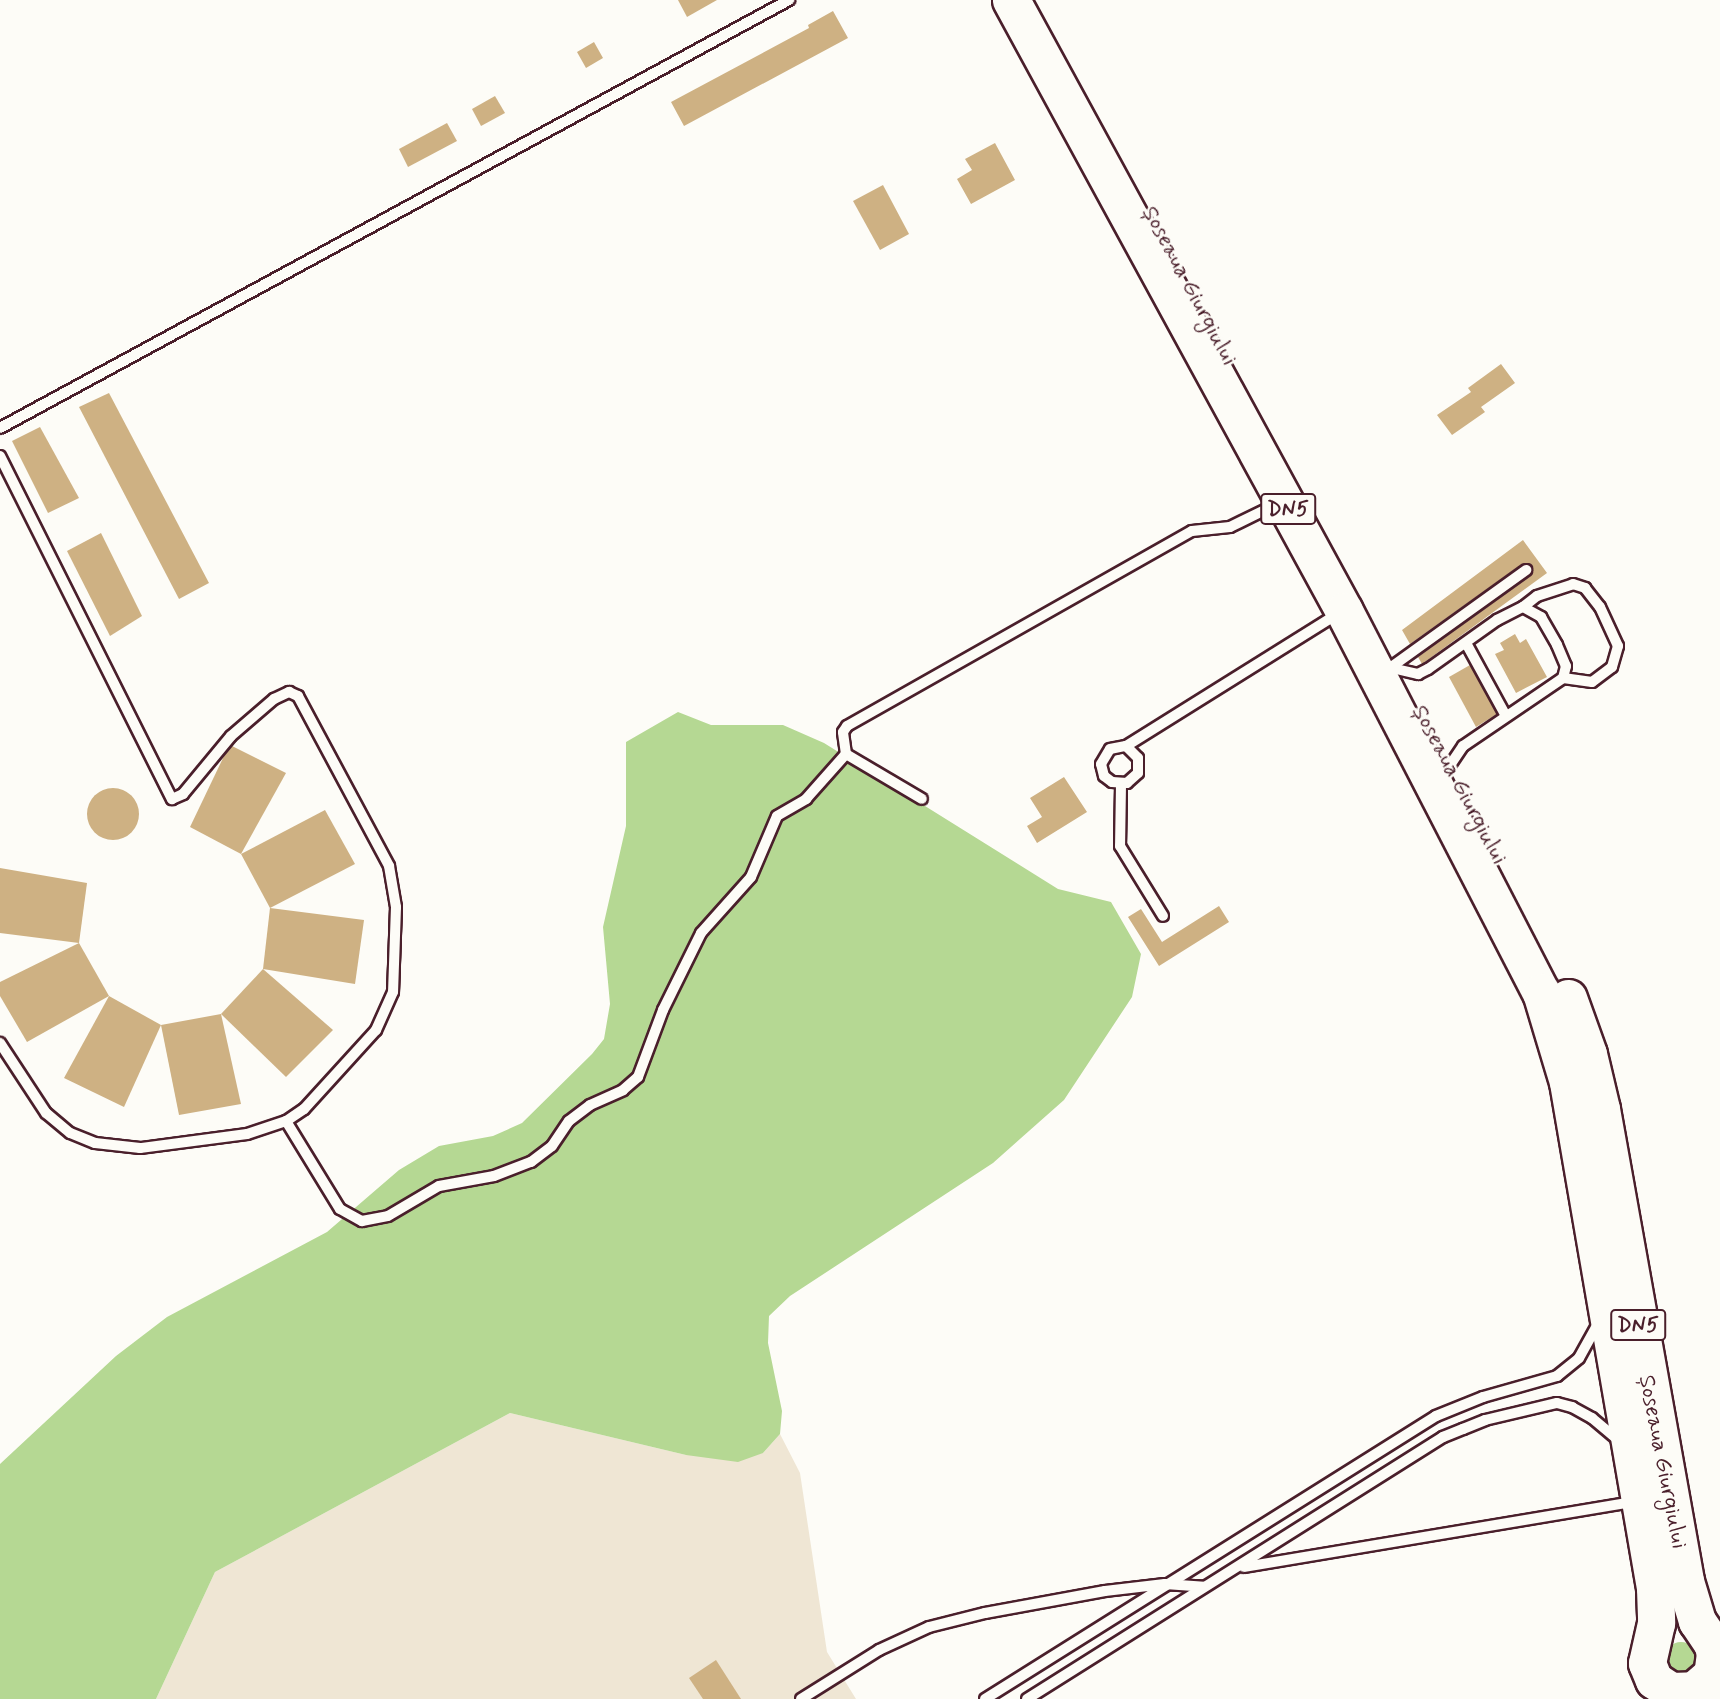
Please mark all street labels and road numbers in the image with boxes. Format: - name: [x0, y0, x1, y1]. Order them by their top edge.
- street label: Șoseaua Giurgiului: [1137, 205, 1241, 367]
- road number: DN5: [1260, 491, 1316, 526]
- street label: Șoseaua Giurgiului: [1407, 704, 1511, 866]
- road number: DN5: [1610, 1308, 1666, 1342]
- street label: Șoseaua Giurgiului: [1632, 1376, 1692, 1548]

